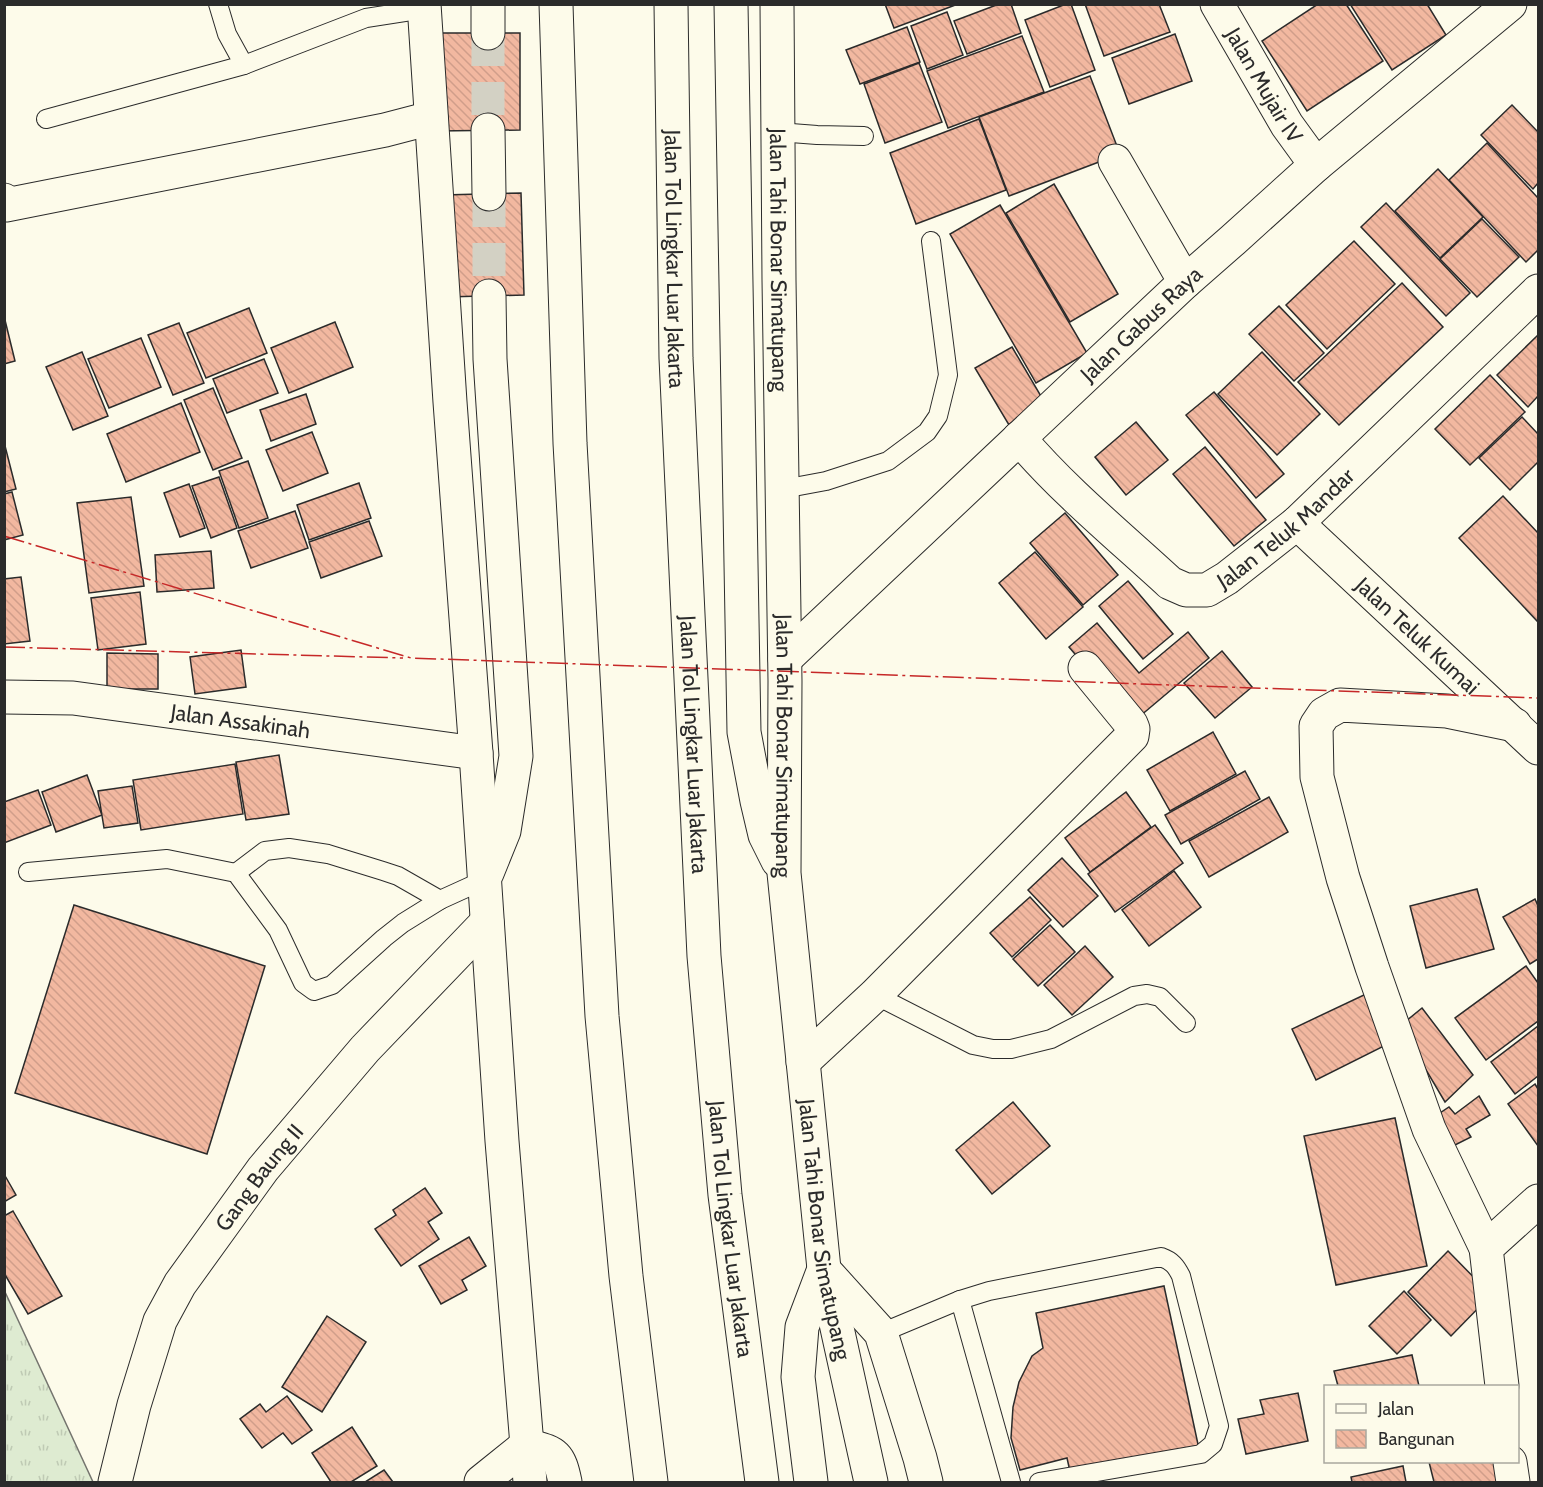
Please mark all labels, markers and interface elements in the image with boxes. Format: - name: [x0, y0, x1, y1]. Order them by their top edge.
- street label: Jalan Mujair IV: [1219, 22, 1309, 149]
- street label: Jalan Tahi Bonar Simatupang: [764, 127, 794, 393]
- street label: Jalan Tol Lingkar Luar Jakarta: [659, 129, 690, 389]
- street label: Jalan Gabus Raya: [1074, 260, 1208, 388]
- street label: Jalan Teluk Mandar: [1211, 462, 1360, 595]
- street label: Jalan Teluk Kumai: [1349, 571, 1485, 700]
- street label: Jalan Tahi Bonar Simatupang: [770, 613, 798, 879]
- street label: Jalan Tol Lingkar Luar Jakarta: [674, 614, 713, 875]
- street label: Jalan Assakinah: [168, 698, 312, 744]
- street label: Jalan Tahi Bonar Simatupang: [793, 1097, 857, 1364]
- street label: Jalan Tol Lingkar Luar Jakarta: [703, 1098, 759, 1360]
- street label: Gang Baung II: [210, 1119, 309, 1237]
- legend: [1324, 1385, 1519, 1463]
- text: Jalan: [1377, 1398, 1414, 1420]
- text: Bangunan: [1378, 1428, 1455, 1450]

